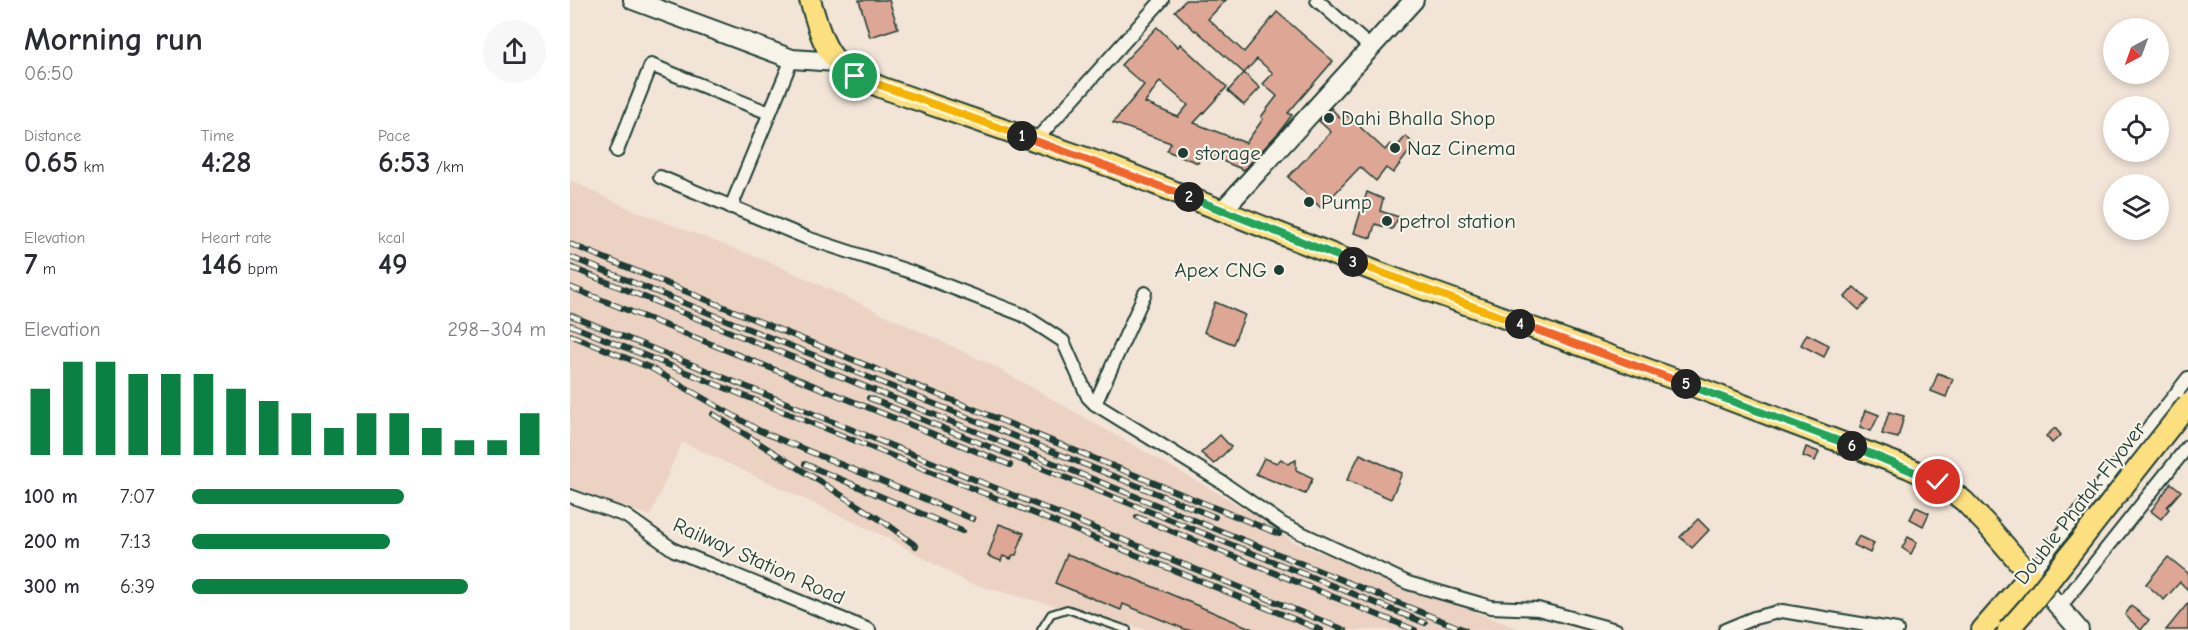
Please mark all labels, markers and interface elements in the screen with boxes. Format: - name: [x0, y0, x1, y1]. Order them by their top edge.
- north arrow: [2103, 18, 2169, 84]
- map controls: [2103, 18, 2169, 240]
- text: Morning run: [24, 20, 203, 58]
- button: share: [483, 20, 546, 83]
- pin: [829, 50, 880, 101]
- icon: arrive: [838, 59, 871, 92]
- text: 06:50: [24, 62, 74, 85]
- button: locate: [2103, 96, 2169, 162]
- place label: Dahi Bhalla Shop: [1341, 106, 1495, 130]
- marker: Dahi Bhalla Shop: [1322, 111, 1336, 125]
- pin: 1: [1007, 121, 1037, 151]
- text: Distance: [24, 127, 81, 145]
- text: Time: [201, 127, 234, 145]
- text: Pace: [378, 127, 410, 145]
- text: 1: [1019, 127, 1025, 145]
- place label: Naz Cinema: [1407, 136, 1516, 160]
- place label: storage: [1195, 141, 1261, 165]
- marker: Naz Cinema: [1388, 141, 1402, 155]
- text: 0.65: [24, 145, 78, 180]
- text: 4:28: [201, 145, 252, 180]
- text: 6:53: [378, 145, 431, 180]
- marker: storage: [1176, 146, 1190, 160]
- text: km: [78, 158, 105, 176]
- text: /km: [431, 158, 464, 176]
- button: layers: [2103, 174, 2169, 240]
- pin: 2: [1174, 182, 1204, 212]
- text: 2: [1185, 188, 1193, 206]
- place label: Pump: [1321, 190, 1372, 214]
- marker: Pump: [1302, 195, 1316, 209]
- place label: petrol station: [1399, 209, 1516, 233]
- marker: petrol station: [1380, 214, 1394, 228]
- text: Elevation: [24, 229, 85, 247]
- text: Heart rate: [201, 229, 272, 247]
- text: kcal: [378, 229, 405, 247]
- text: 7: [24, 247, 38, 282]
- text: 146: [201, 247, 242, 282]
- text: 49: [378, 247, 408, 282]
- pin: 3: [1338, 247, 1368, 277]
- text: 3: [1349, 253, 1357, 271]
- place label: Apex CNG: [1174, 258, 1267, 282]
- text: m: [38, 260, 56, 278]
- text: bpm: [242, 260, 278, 278]
- marker: Apex CNG: [1272, 263, 1286, 277]
- pin: 4: [1505, 309, 1535, 339]
- text: 4: [1516, 315, 1524, 333]
- text: Elevation: [24, 318, 101, 341]
- text: 298–304 m: [447, 318, 546, 341]
- pin: 5: [1671, 369, 1701, 399]
- text: 5: [1682, 375, 1690, 393]
- street label: Double Phatak Flyover: [2009, 416, 2151, 589]
- pin: 6: [1837, 431, 1867, 461]
- text: 6: [1848, 437, 1856, 455]
- pin: [1912, 456, 1963, 507]
- icon: check: [1921, 465, 1954, 498]
- text: 100 m: [24, 485, 78, 508]
- text: 7:07: [120, 485, 155, 508]
- street label: Railway Station Road: [669, 512, 849, 610]
- text: 200 m: [24, 530, 80, 553]
- text: 7:13: [120, 530, 151, 553]
- text: 300 m: [24, 575, 80, 598]
- text: 6:39: [120, 575, 155, 598]

